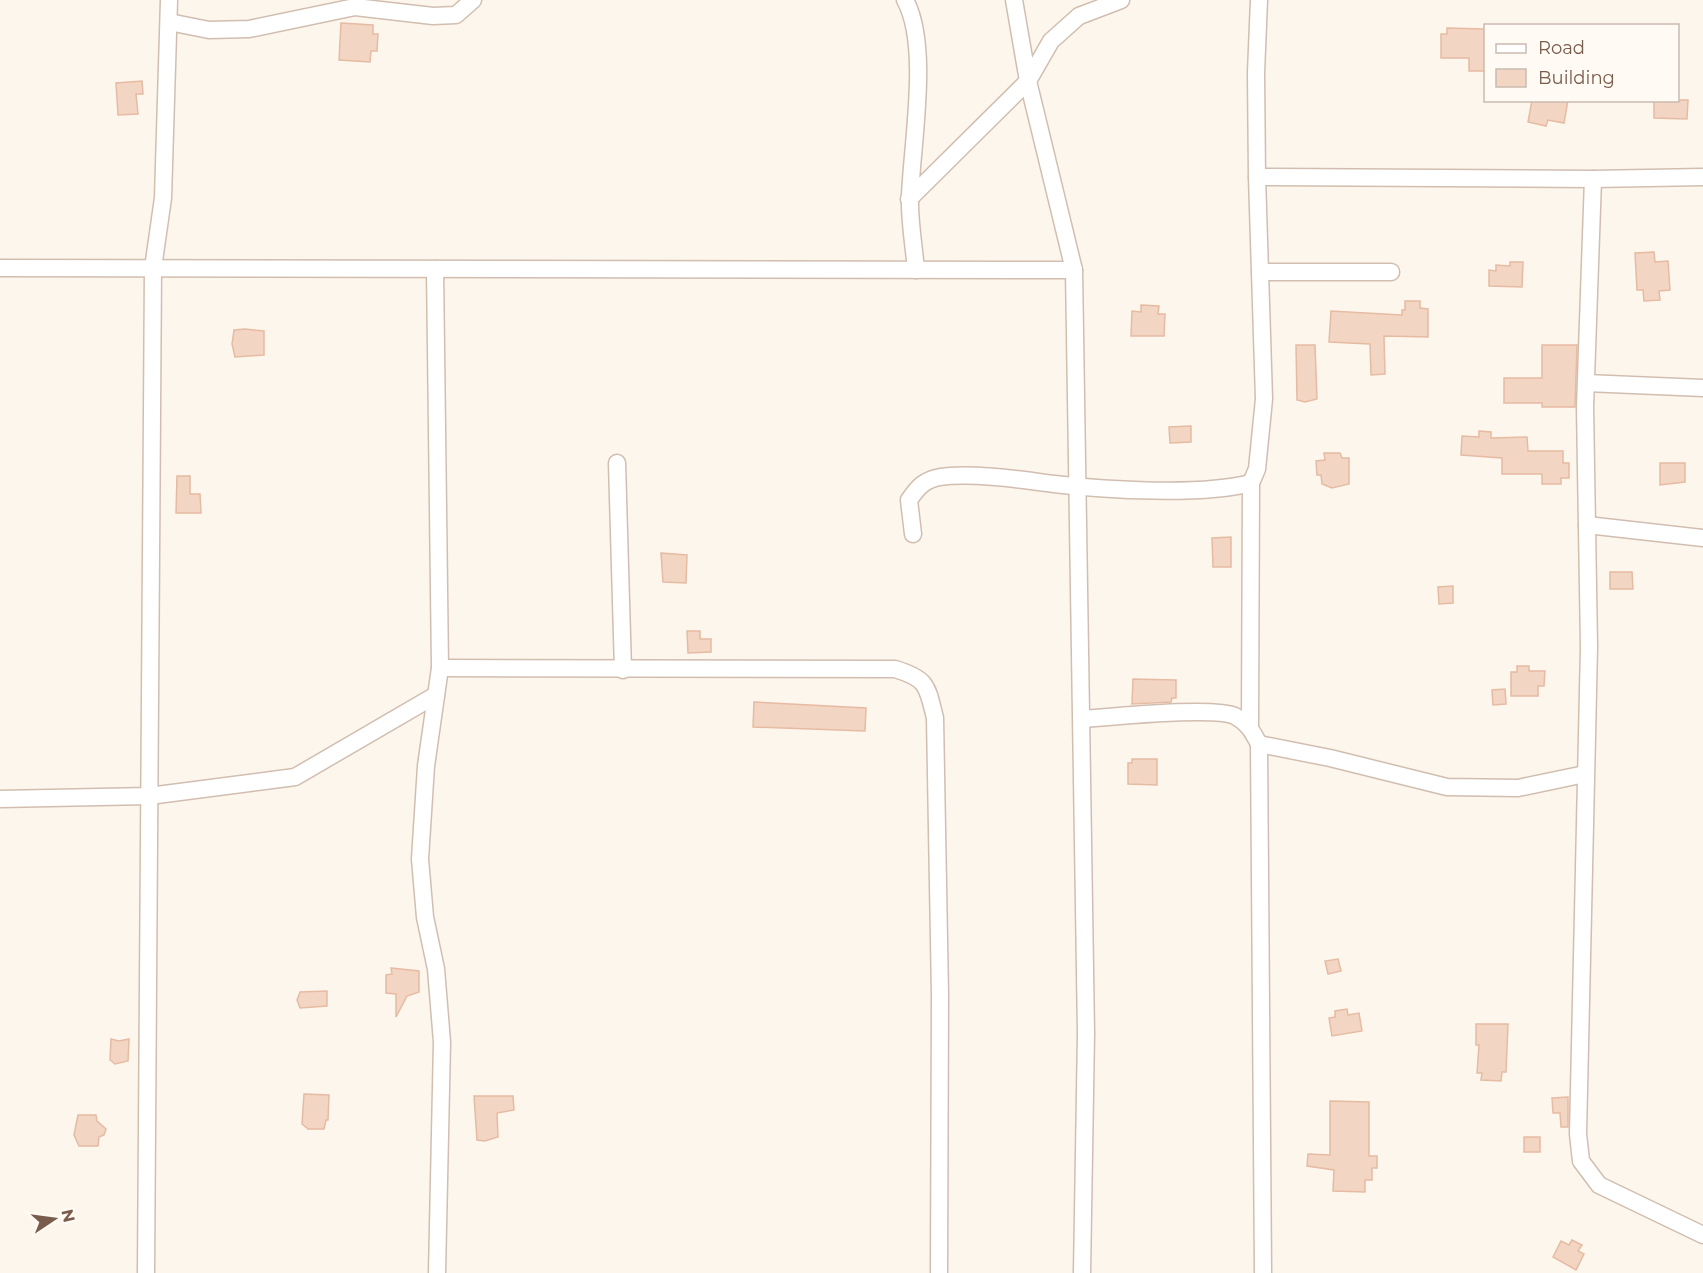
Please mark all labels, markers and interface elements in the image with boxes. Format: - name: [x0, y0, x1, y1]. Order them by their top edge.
- legend: [1484, 24, 1679, 102]
- text: Road: [1538, 37, 1585, 59]
- text: Building: [1538, 67, 1615, 89]
- north arrow: [24, 1189, 84, 1249]
- text: N: [57, 1207, 79, 1224]

